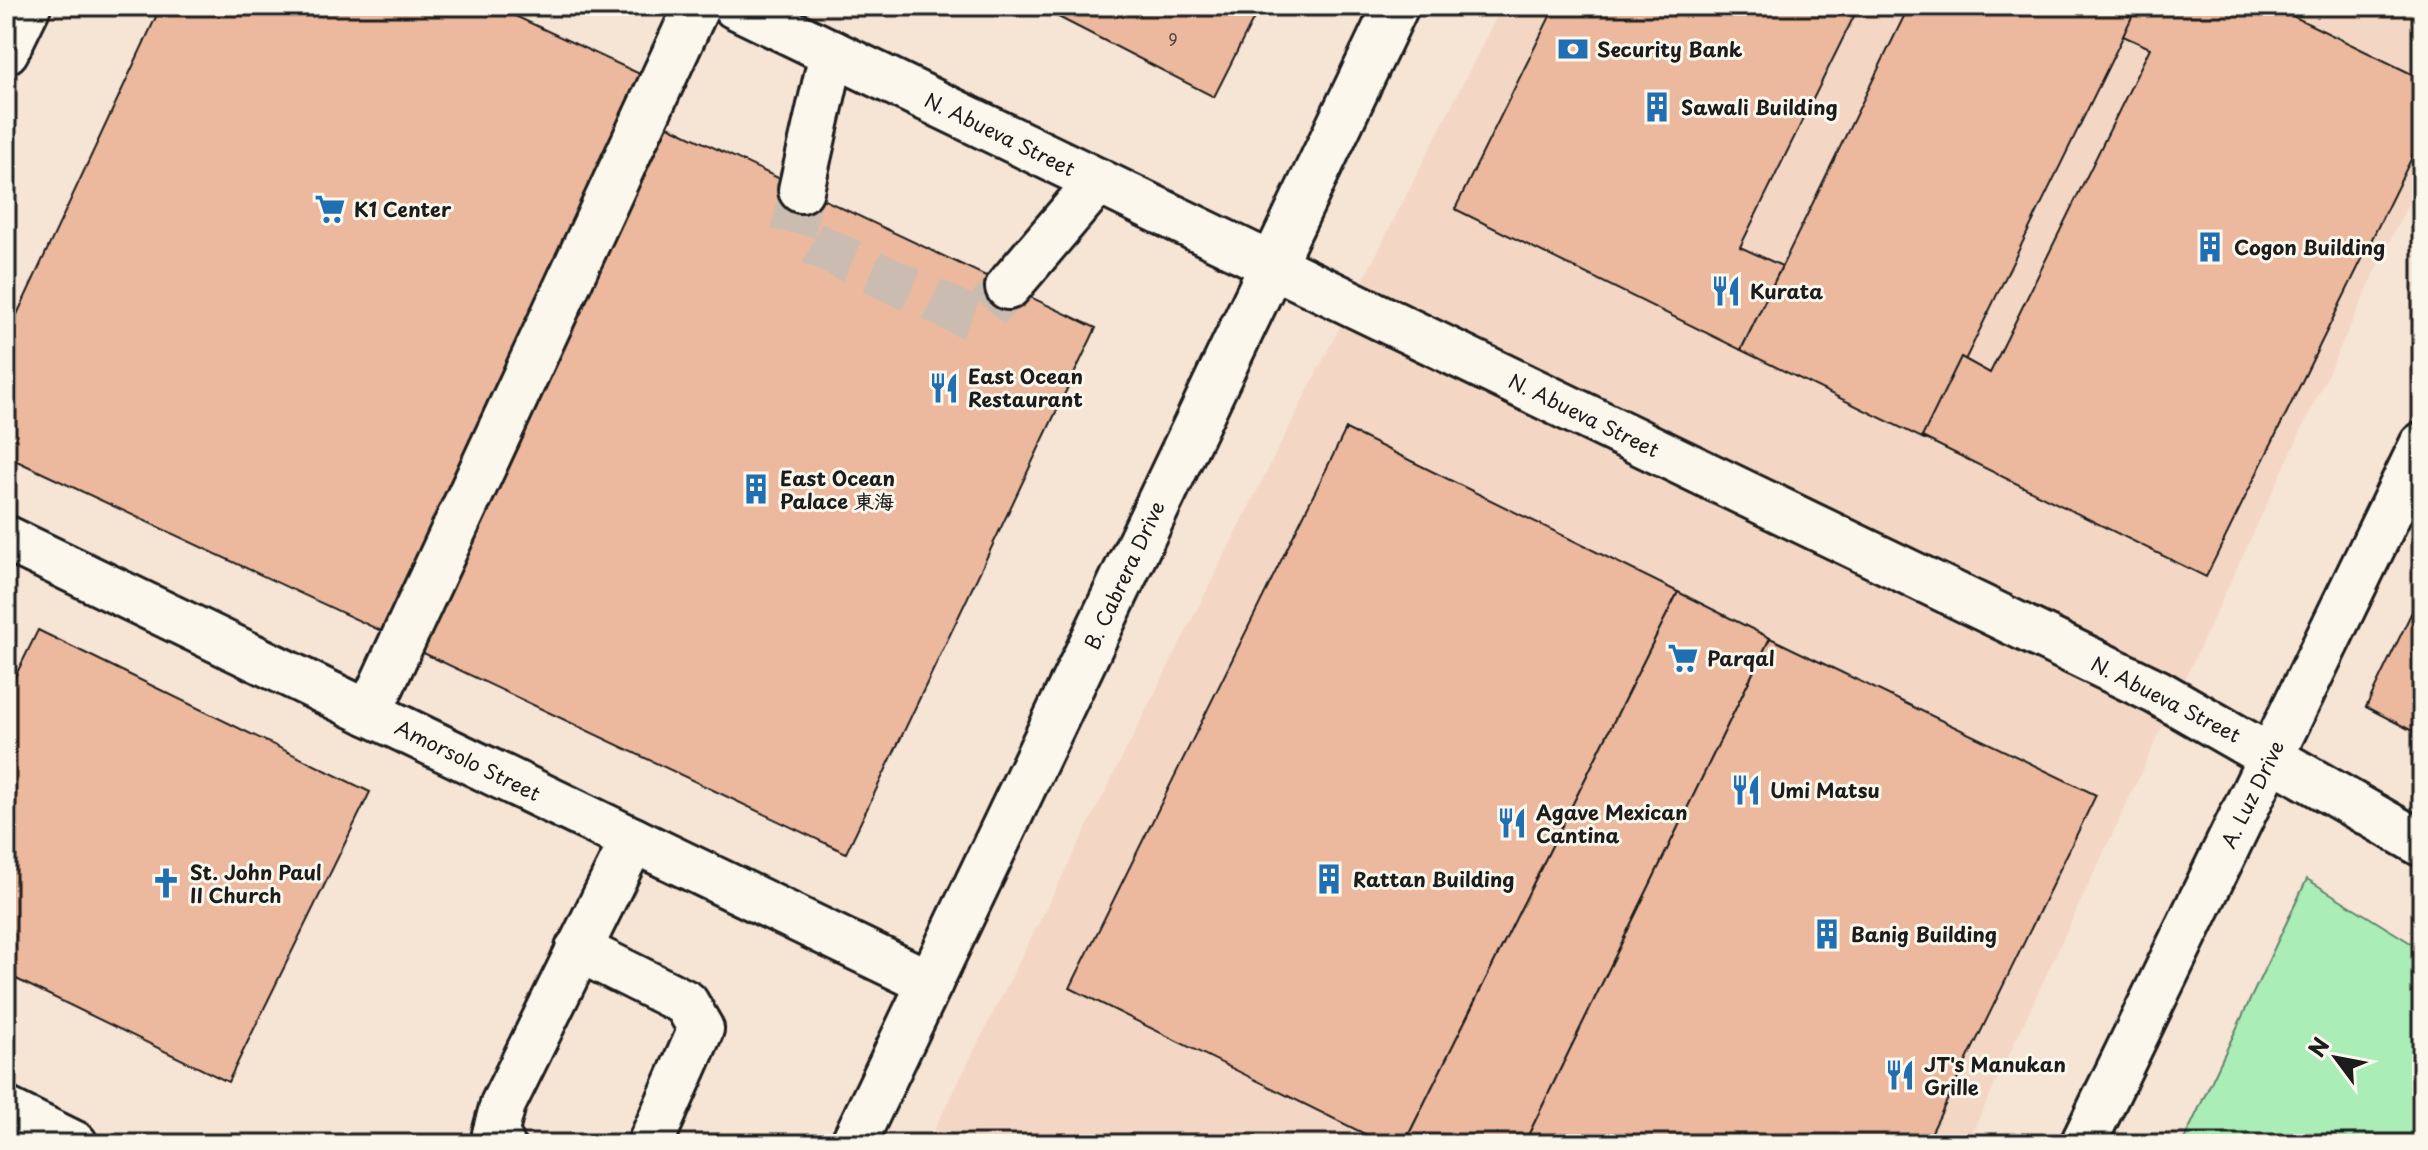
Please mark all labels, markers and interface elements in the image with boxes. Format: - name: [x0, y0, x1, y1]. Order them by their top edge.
- house number: 9: [1168, 27, 1178, 51]
- bank icon: Security Bank: [1556, 32, 1590, 66]
- place label: Security Bank: [1597, 34, 1743, 64]
- street label: N. Abueva Street: [920, 85, 1080, 183]
- building icon: Sawali Building: [1640, 90, 1674, 124]
- place label: Sawali Building: [1681, 92, 1838, 122]
- supermarket icon: K1 Center: [313, 192, 347, 226]
- place label: K1 Center: [354, 194, 452, 224]
- building icon: Cogon Building: [2193, 230, 2227, 264]
- place label: Cogon Building: [2234, 232, 2385, 262]
- restaurant icon: Kurata: [1709, 274, 1743, 308]
- place label: Kurata: [1750, 276, 1823, 306]
- place label: East Ocean Restaurant: [968, 361, 1083, 414]
- street label: N. Abueva Street: [1504, 366, 1664, 464]
- restaurant icon: East Ocean Restaurant: [927, 371, 961, 405]
- place label: East Ocean Palace 東海: [780, 463, 895, 516]
- building icon: East Ocean Palace 東海: [739, 472, 773, 506]
- street label: B. Cabrera Drive: [1076, 495, 1172, 654]
- supermarket icon: Parqal: [1666, 641, 1700, 675]
- place label: Parqal: [1707, 643, 1774, 673]
- street label: N. Abueva Street: [2086, 648, 2246, 750]
- street label: Amorsolo Street: [390, 712, 546, 808]
- street label: A. Luz Drive: [2213, 735, 2291, 853]
- restaurant icon: Umi Matsu: [1729, 773, 1763, 807]
- place label: Umi Matsu: [1770, 775, 1880, 805]
- place label: Agave Mexican Cantina: [1536, 797, 1688, 850]
- restaurant icon: Agave Mexican Cantina: [1495, 806, 1529, 840]
- place label: St. John Paul II Church: [190, 857, 322, 910]
- building icon: Rattan Building: [1312, 862, 1346, 896]
- place label: Rattan Building: [1353, 864, 1514, 894]
- church icon: St. John Paul II Church: [149, 866, 183, 900]
- building icon: Banig Building: [1810, 917, 1844, 951]
- place label: Banig Building: [1851, 919, 1997, 949]
- north arrow: [2296, 1018, 2376, 1098]
- text: N: [2299, 1030, 2336, 1063]
- place label: JT's Manukan Grille: [1924, 1049, 2066, 1102]
- restaurant icon: JT's Manukan Grille: [1883, 1058, 1917, 1092]

